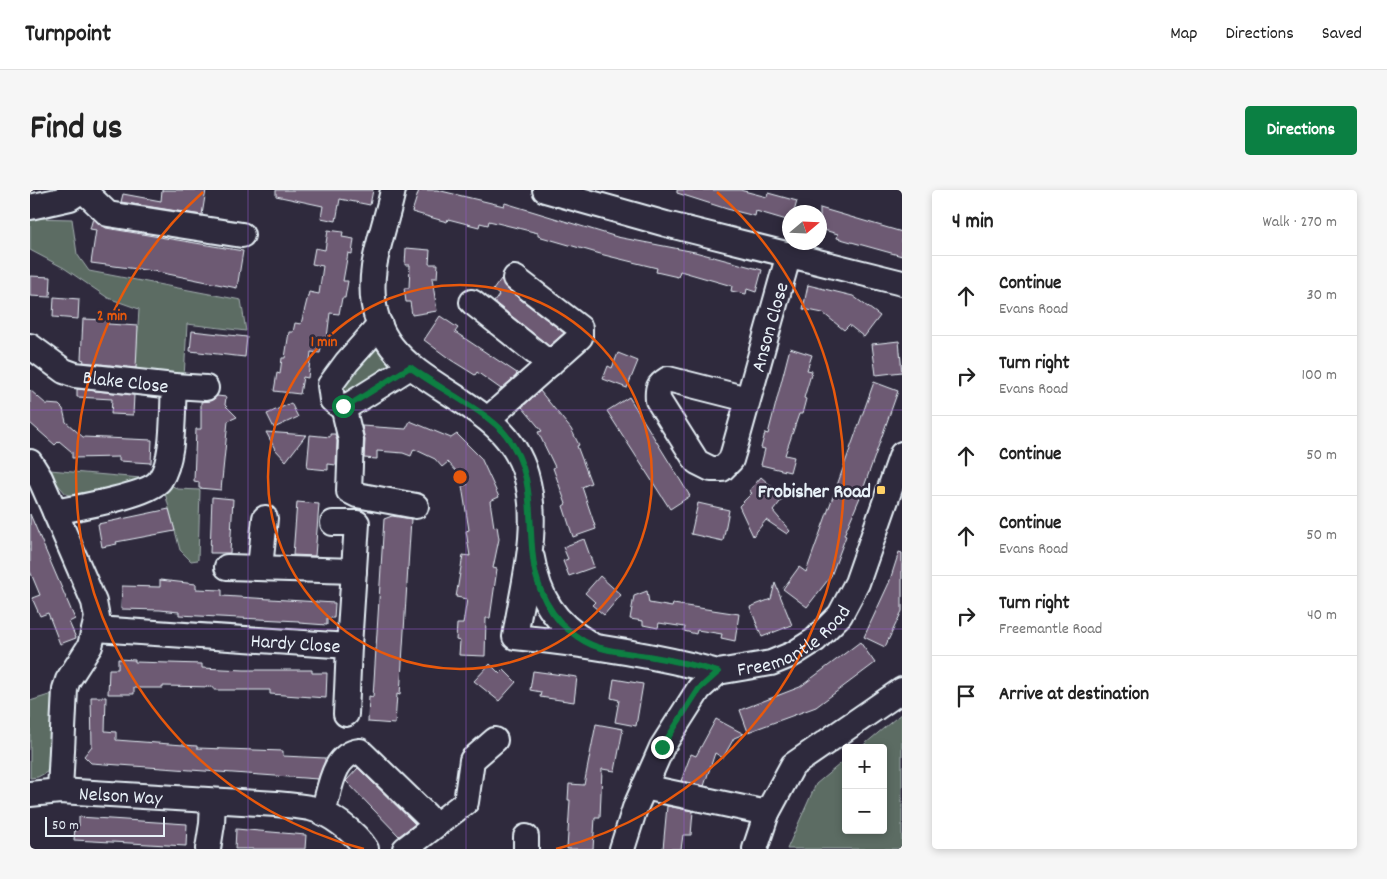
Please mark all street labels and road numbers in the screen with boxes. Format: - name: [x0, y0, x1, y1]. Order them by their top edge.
- street label: Anson Close: [746, 279, 797, 376]
- street label: Blake Close: [81, 365, 170, 402]
- street label: Freemantle Road: [735, 601, 860, 686]
- street label: Hardy Close: [250, 628, 341, 662]
- street label: Nelson Way: [78, 781, 164, 814]

